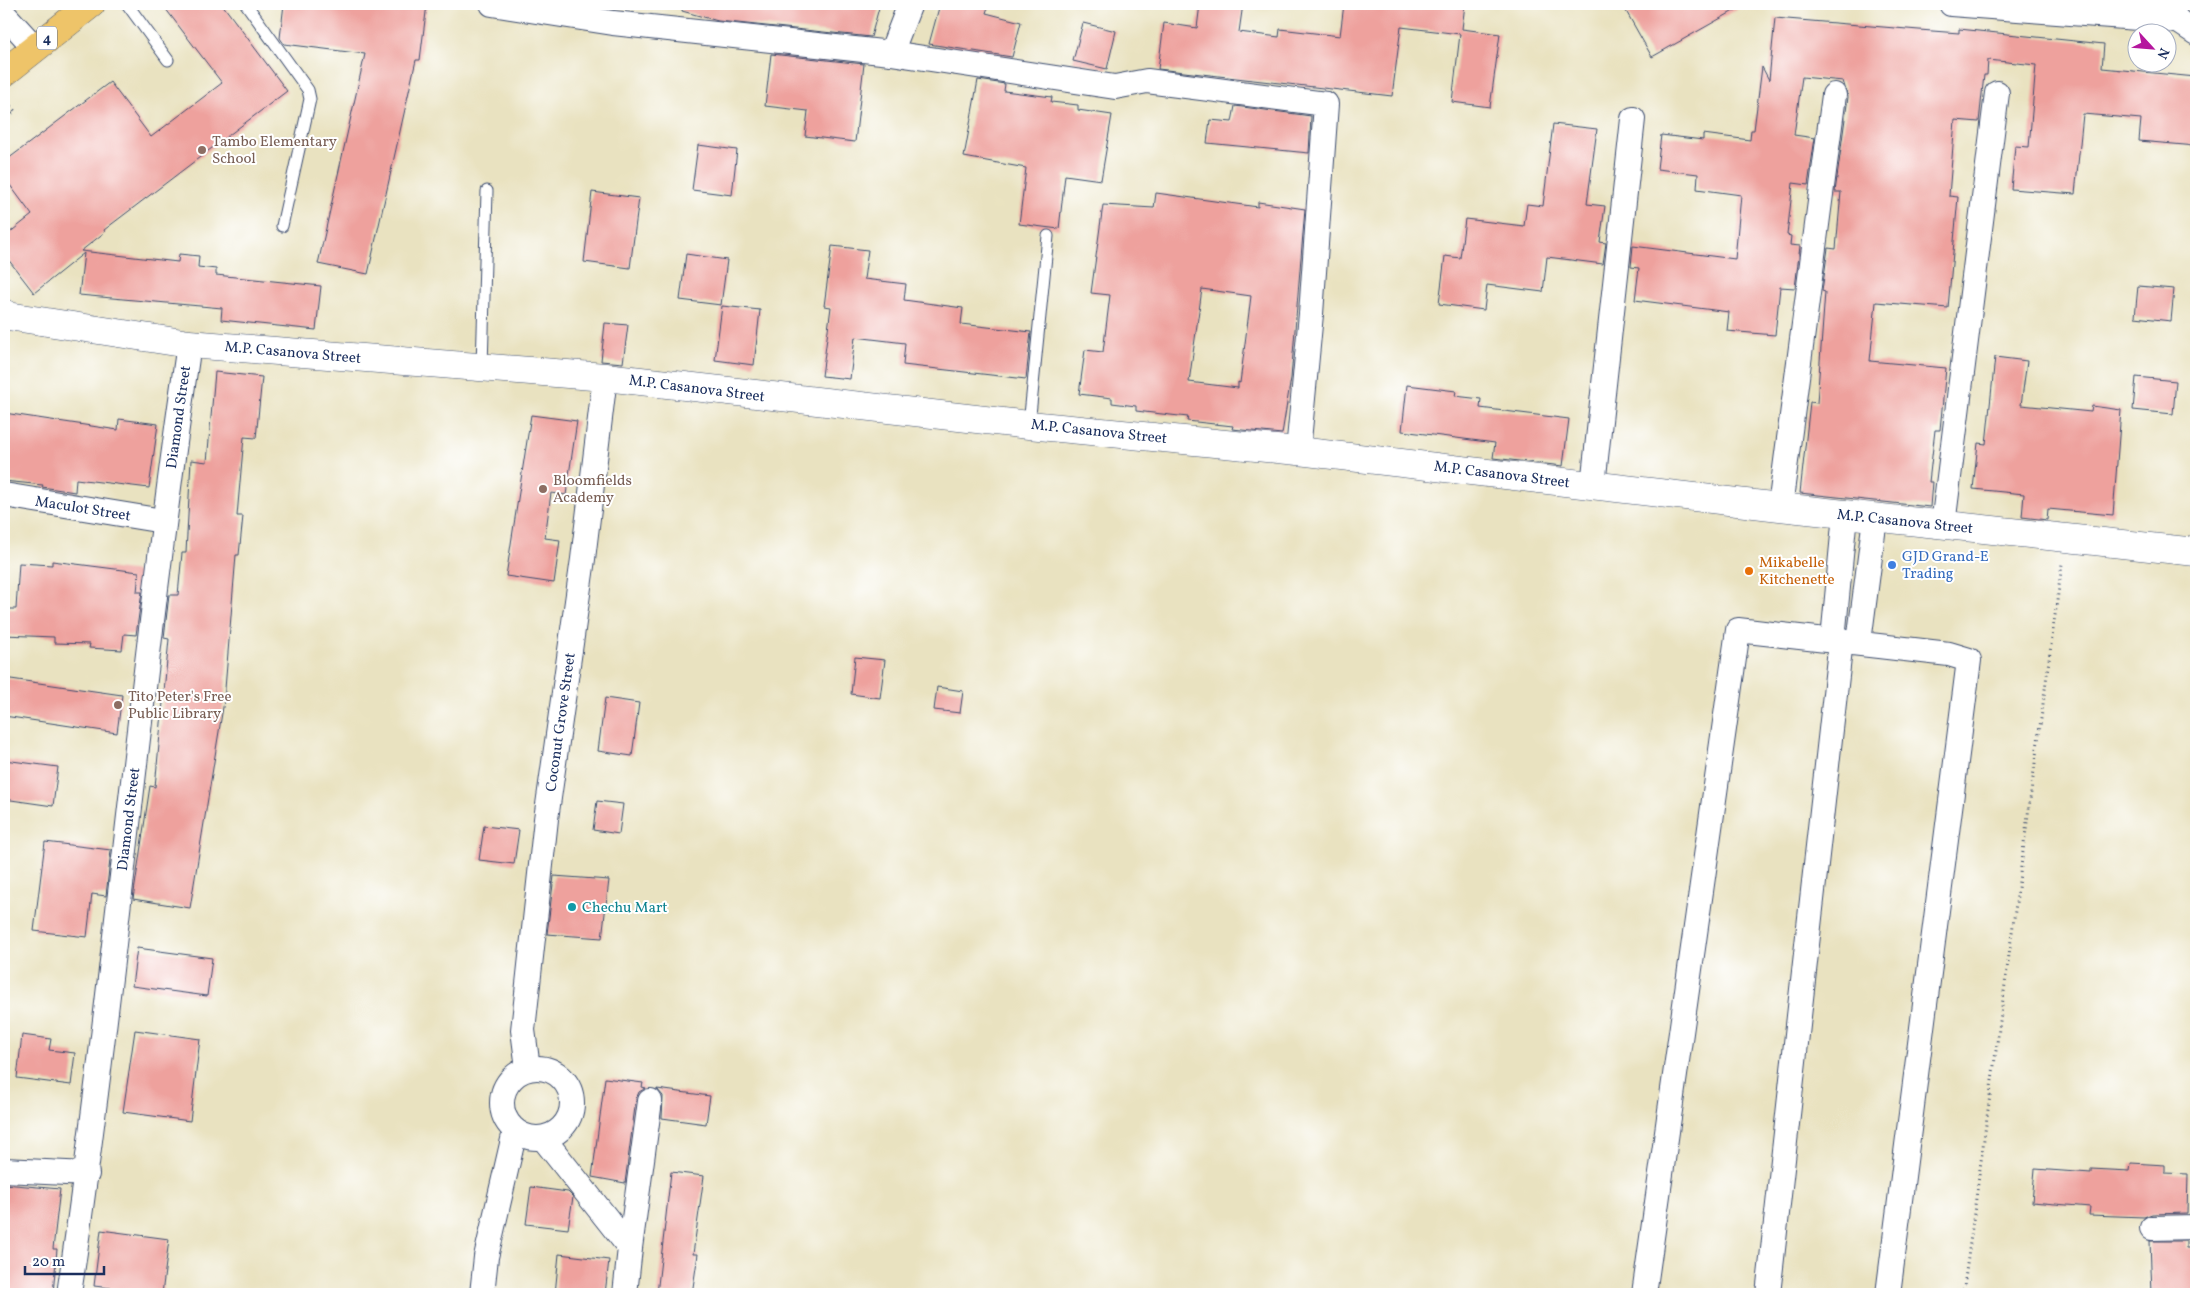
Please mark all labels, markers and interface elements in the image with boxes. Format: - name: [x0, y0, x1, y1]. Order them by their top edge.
- north arrow: [2128, 22, 2178, 72]
- road number: 4: [37, 26, 57, 49]
- text: N: [2152, 44, 2173, 62]
- place label: Tambo Elementary School: [212, 132, 337, 170]
- marker: Tambo Elementary School: [196, 144, 208, 156]
- street label: M.P. Casanova Street: [224, 337, 362, 370]
- street label: Diamond Street: [162, 364, 197, 470]
- street label: M.P. Casanova Street: [628, 371, 766, 408]
- street label: M.P. Casanova Street: [1030, 415, 1168, 450]
- street label: M.P. Casanova Street: [1433, 457, 1571, 494]
- place label: Bloomfields Academy: [553, 471, 632, 509]
- marker: Bloomfields Academy: [537, 483, 549, 495]
- street label: Maculot Street: [33, 492, 132, 527]
- street label: M.P. Casanova Street: [1836, 505, 1974, 540]
- place label: GJD Grand-E Trading: [1902, 547, 1989, 585]
- place label: Mikabelle Kitchenette: [1759, 553, 1835, 591]
- marker: GJD Grand-E Trading: [1886, 559, 1898, 571]
- marker: Mikabelle Kitchenette: [1743, 565, 1755, 577]
- street label: Coconut Grove Street: [541, 651, 582, 793]
- place label: Tito Peter's Free Public Library: [128, 687, 232, 725]
- marker: Tito Peter's Free Public Library: [112, 699, 124, 711]
- street label: Diamond Street: [113, 766, 146, 872]
- place label: Chechu Mart: [582, 898, 668, 919]
- marker: Chechu Mart: [566, 901, 578, 913]
- scale bar: [25, 1243, 104, 1275]
- text: 20 m: [32, 1252, 65, 1273]

